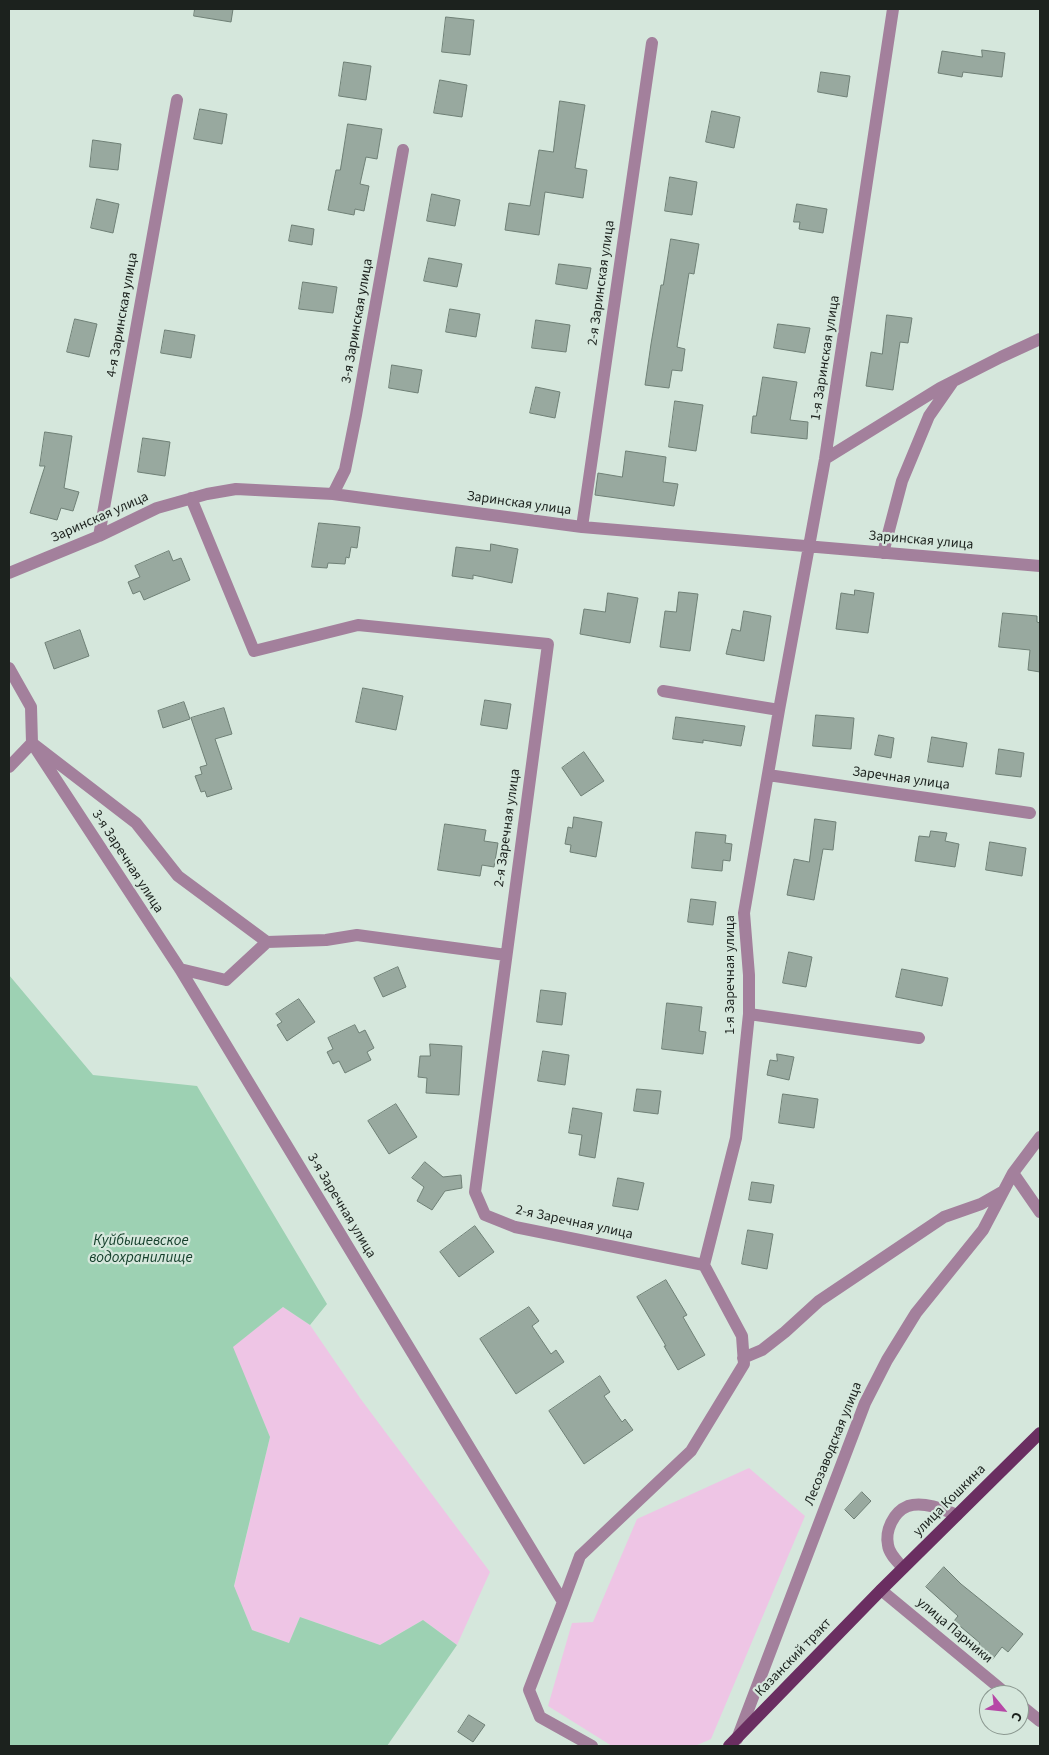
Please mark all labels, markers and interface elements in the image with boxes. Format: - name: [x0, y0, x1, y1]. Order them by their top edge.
- street label: 2-я Заринская улица: [585, 219, 619, 347]
- street label: 4-я Заринская улица: [104, 251, 142, 379]
- street label: 3-я Заринская улица: [339, 257, 377, 385]
- street label: 1-я Заринская улица: [808, 294, 844, 422]
- street label: Заринская улица: [466, 488, 572, 520]
- street label: Заринская улица: [49, 489, 151, 547]
- street label: Заринская улица: [868, 528, 974, 554]
- street label: Заречная улица: [851, 764, 951, 794]
- street label: 2-я Заречная улица: [491, 768, 525, 888]
- street label: 3-я Заречная улица: [87, 807, 167, 917]
- street label: 1-я Заречная улица: [723, 915, 739, 1035]
- street label: 3-я Заречная улица: [303, 1150, 379, 1262]
- street label: 2-я Заречная улица: [514, 1202, 634, 1244]
- water label: Куйбышевское водохранилище: [89, 1233, 193, 1268]
- street label: Лесозаводская улица: [802, 1380, 866, 1508]
- street label: улица Кошкина: [910, 1461, 990, 1541]
- street label: улица Парники: [913, 1594, 995, 1668]
- street label: Казанский тракт: [752, 1615, 836, 1701]
- north arrow: [979, 1685, 1029, 1735]
- text: С: [1006, 1708, 1027, 1725]

